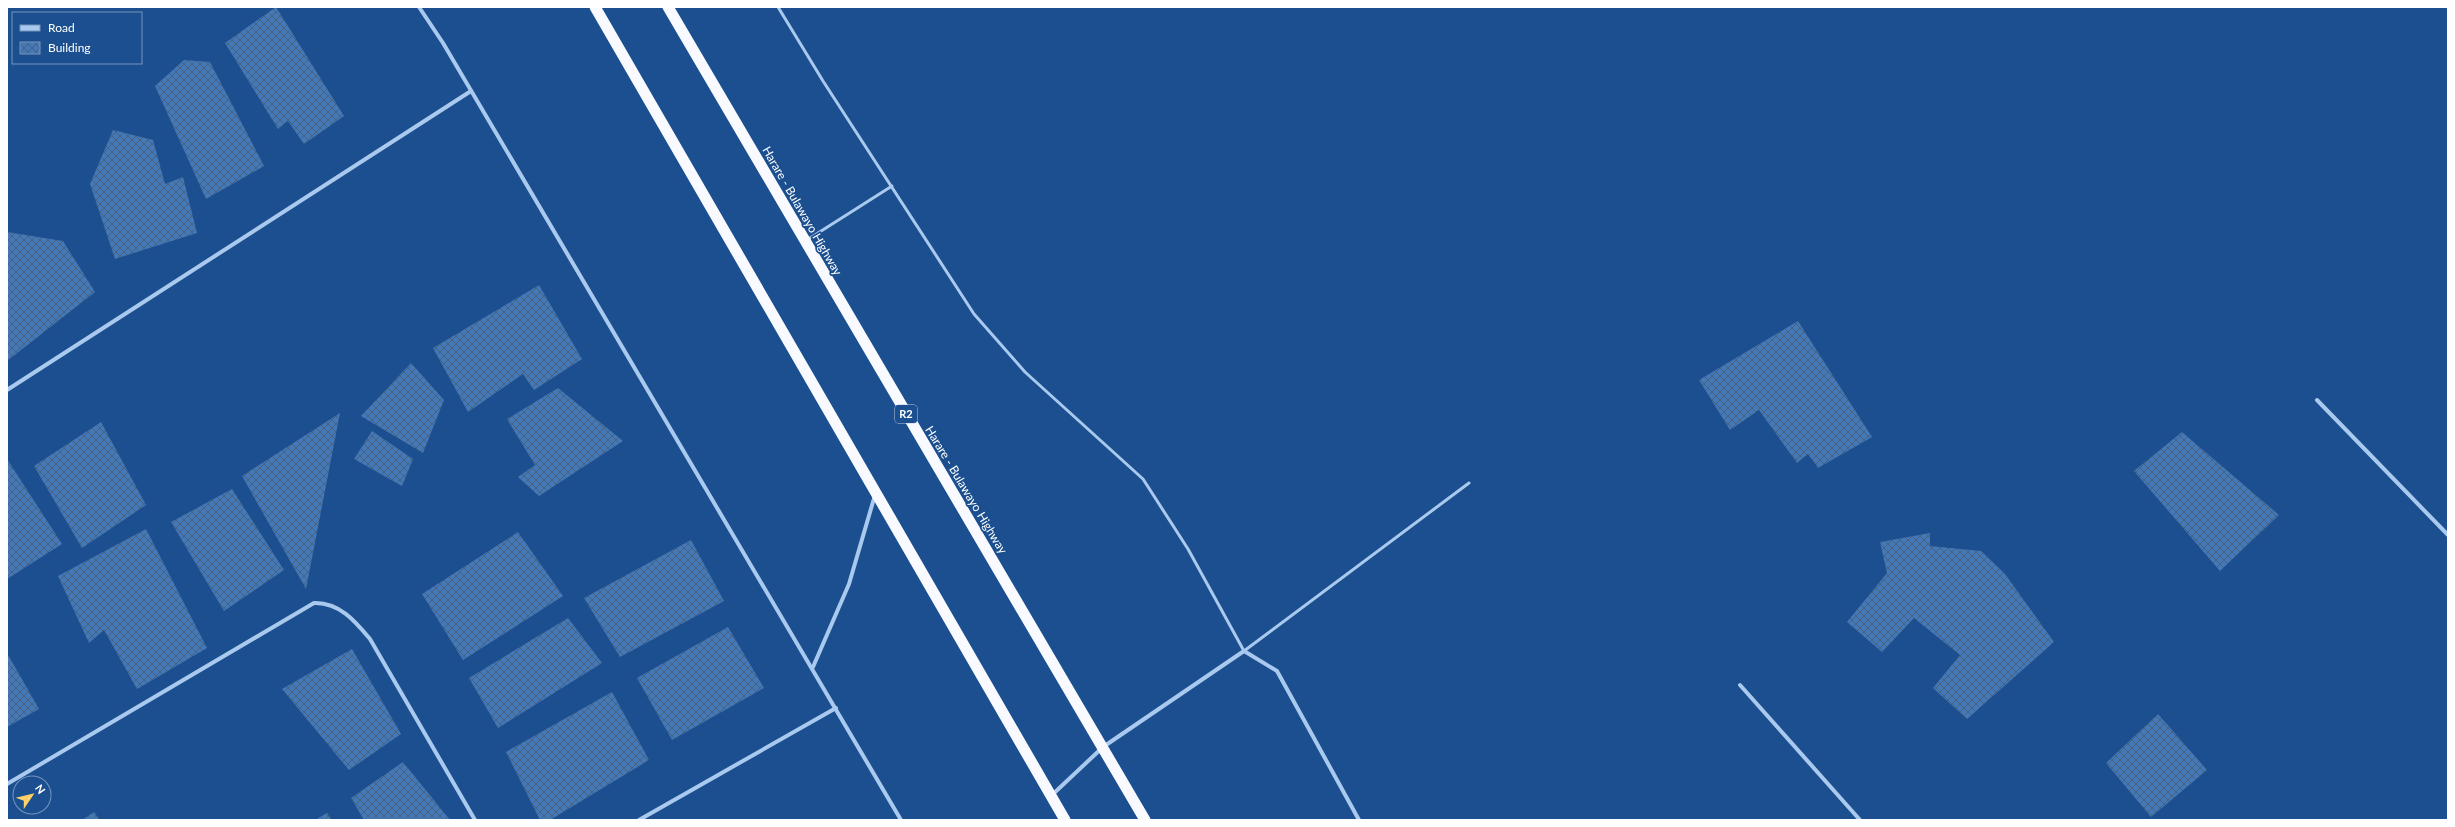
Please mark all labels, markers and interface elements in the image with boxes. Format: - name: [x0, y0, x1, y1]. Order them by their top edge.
- legend: [12, 12, 142, 64]
- text: Road: [48, 20, 75, 35]
- text: Building: [48, 40, 91, 55]
- street label: Harare - Bulawayo Highway: [759, 144, 846, 279]
- road number: R2: [895, 405, 917, 423]
- street label: Harare - Bulawayo Highway: [922, 423, 1011, 557]
- north arrow: [12, 775, 52, 815]
- text: N: [33, 782, 48, 796]

